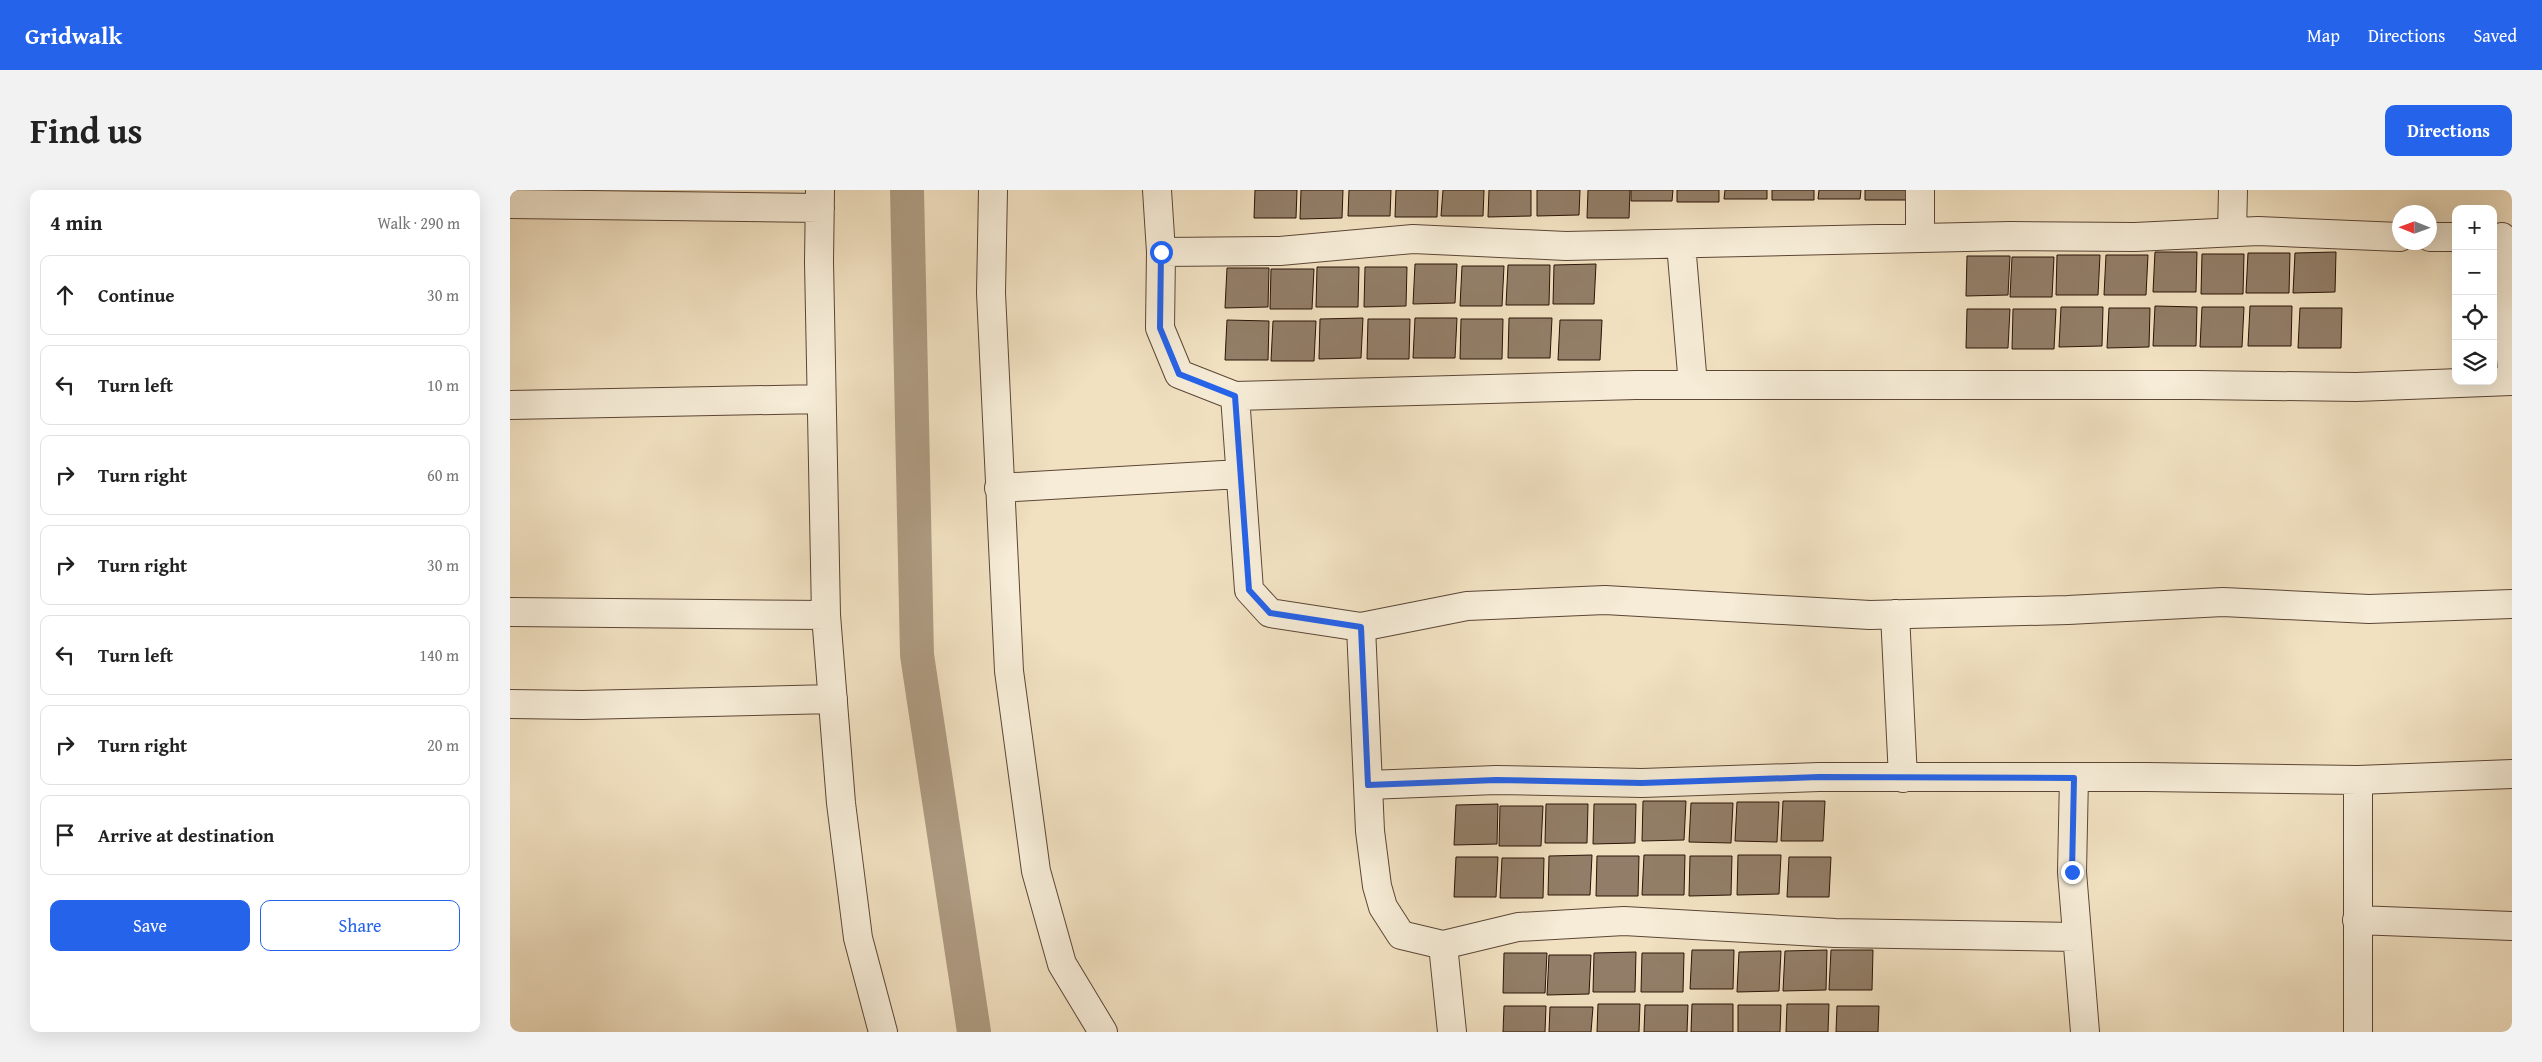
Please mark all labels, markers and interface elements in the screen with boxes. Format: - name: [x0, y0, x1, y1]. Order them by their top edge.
- text: Gridwalk: [25, 18, 122, 53]
- text: Map: [2307, 22, 2340, 49]
- text: Directions: [2368, 22, 2445, 49]
- text: Saved: [2473, 22, 2517, 49]
- text: Find us: [30, 105, 143, 156]
- button: Directions: [2385, 105, 2512, 156]
- north arrow: [2392, 205, 2437, 250]
- map controls: [2452, 205, 2497, 385]
- button: +: [2452, 205, 2497, 250]
- text: 4 min: [50, 207, 102, 238]
- text: Walk · 290 m: [377, 211, 460, 235]
- route start: [1150, 241, 1173, 264]
- button: −: [2452, 250, 2497, 295]
- icon: ahead: [51, 281, 79, 309]
- text: Continue: [98, 281, 175, 309]
- text: 30 m: [427, 283, 459, 307]
- button: locate: [2452, 295, 2497, 340]
- button: layers: [2452, 340, 2497, 385]
- icon: left: [51, 371, 79, 399]
- text: Turn left: [98, 371, 173, 399]
- text: 10 m: [427, 373, 459, 397]
- icon: right: [51, 461, 79, 489]
- text: Turn right: [98, 461, 187, 489]
- text: 60 m: [427, 463, 459, 487]
- icon: right: [51, 551, 79, 579]
- text: Turn right: [98, 551, 187, 579]
- text: 30 m: [427, 553, 459, 577]
- icon: left: [51, 641, 79, 669]
- text: Turn left: [98, 641, 173, 669]
- text: 140 m: [419, 643, 459, 667]
- icon: right: [51, 731, 79, 759]
- text: Turn right: [98, 731, 187, 759]
- text: 20 m: [427, 733, 459, 757]
- icon: arrive: [51, 821, 79, 849]
- text: Arrive at destination: [98, 821, 274, 849]
- route end: [2061, 861, 2084, 884]
- button: Save: [50, 900, 250, 951]
- button: Share: [260, 900, 460, 951]

